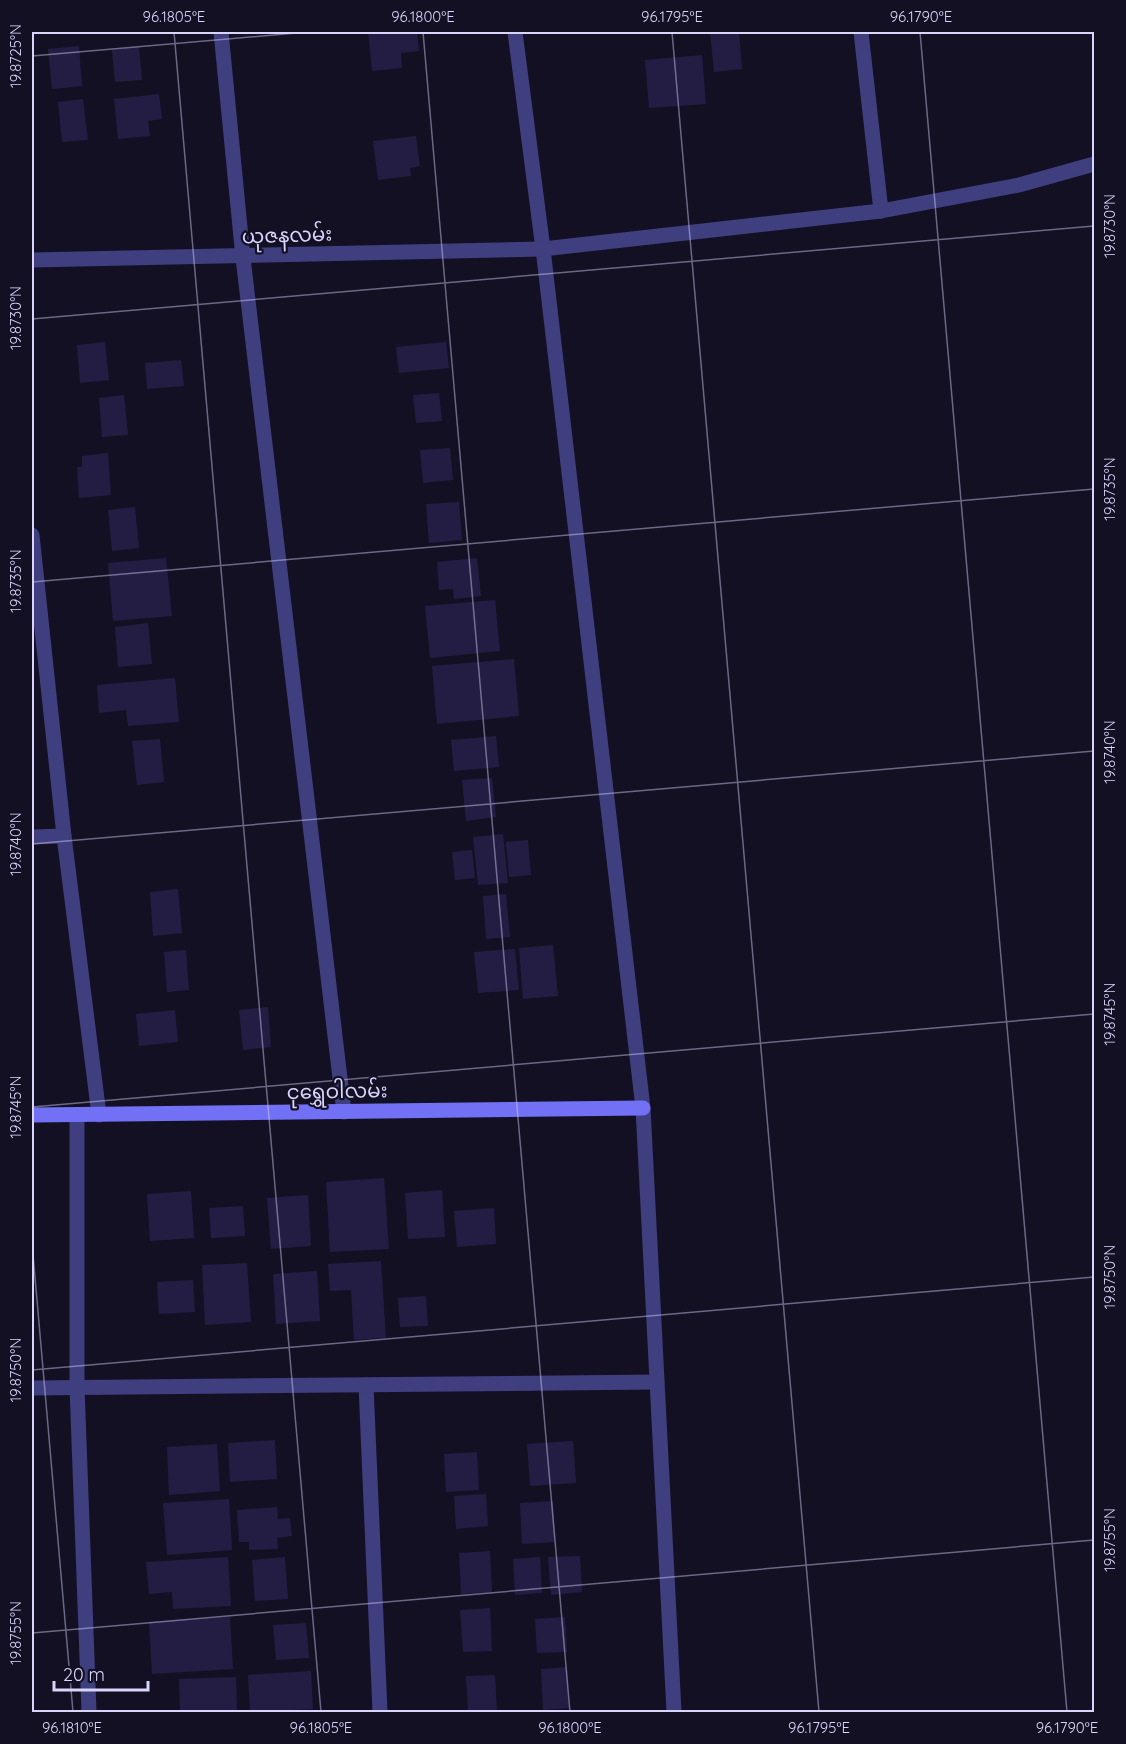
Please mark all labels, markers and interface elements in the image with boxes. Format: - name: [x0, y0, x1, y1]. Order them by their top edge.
- text: 96.1805°E: [143, 7, 205, 26]
- text: 96.1800°E: [391, 7, 455, 26]
- text: 96.1795°E: [641, 7, 703, 26]
- text: 96.1790°E: [890, 7, 952, 26]
- text: 19.8725°N: [6, 24, 25, 88]
- text: 19.8730°N: [1100, 194, 1119, 258]
- street label: ယုဇနလမ်း: [241, 219, 333, 254]
- text: 19.8730°N: [6, 286, 25, 350]
- text: 19.8735°N: [1100, 457, 1119, 521]
- text: 19.8735°N: [6, 549, 25, 613]
- text: 19.8740°N: [1100, 720, 1119, 784]
- text: 19.8740°N: [6, 812, 25, 876]
- text: 19.8745°N: [1100, 983, 1119, 1045]
- text: 19.8745°N: [6, 1076, 25, 1138]
- street label: ငုရွှေဝါလမ်း: [286, 1076, 388, 1109]
- text: 19.8750°N: [1100, 1245, 1119, 1309]
- text: 19.8750°N: [6, 1338, 25, 1402]
- text: 19.8755°N: [1100, 1508, 1119, 1572]
- text: 19.8755°N: [6, 1601, 25, 1665]
- scale bar: [54, 1654, 148, 1692]
- text: 20 m: [63, 1663, 105, 1686]
- text: 96.1810°E: [42, 1718, 102, 1737]
- text: 96.1805°E: [290, 1718, 352, 1737]
- text: 96.1800°E: [538, 1718, 602, 1737]
- text: 96.1795°E: [788, 1718, 850, 1737]
- text: 96.1790°E: [1036, 1718, 1098, 1737]

